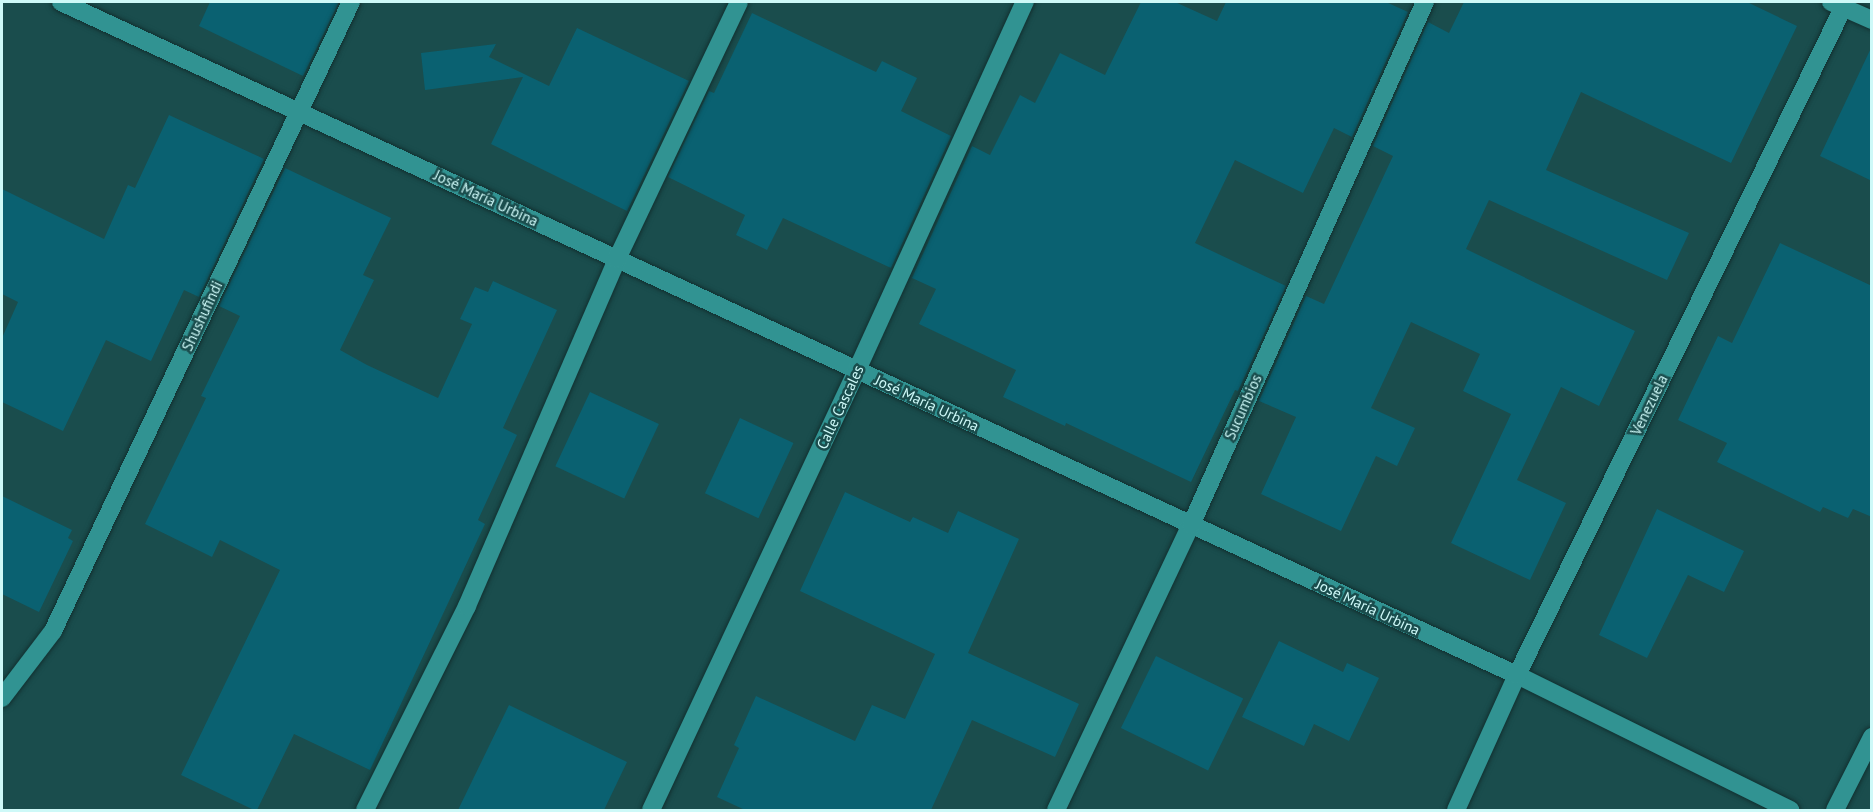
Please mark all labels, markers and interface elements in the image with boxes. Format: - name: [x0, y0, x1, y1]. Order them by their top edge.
- street label: José María Urbina: [431, 166, 541, 230]
- street label: Shushufindi: [178, 278, 226, 354]
- street label: Calle Cascales: [813, 362, 867, 452]
- street label: José María Urbina: [872, 371, 982, 435]
- street label: Sucumbios: [1221, 372, 1265, 442]
- street label: Venezuela: [1627, 372, 1671, 438]
- street label: José María Urbina: [1313, 575, 1423, 639]

